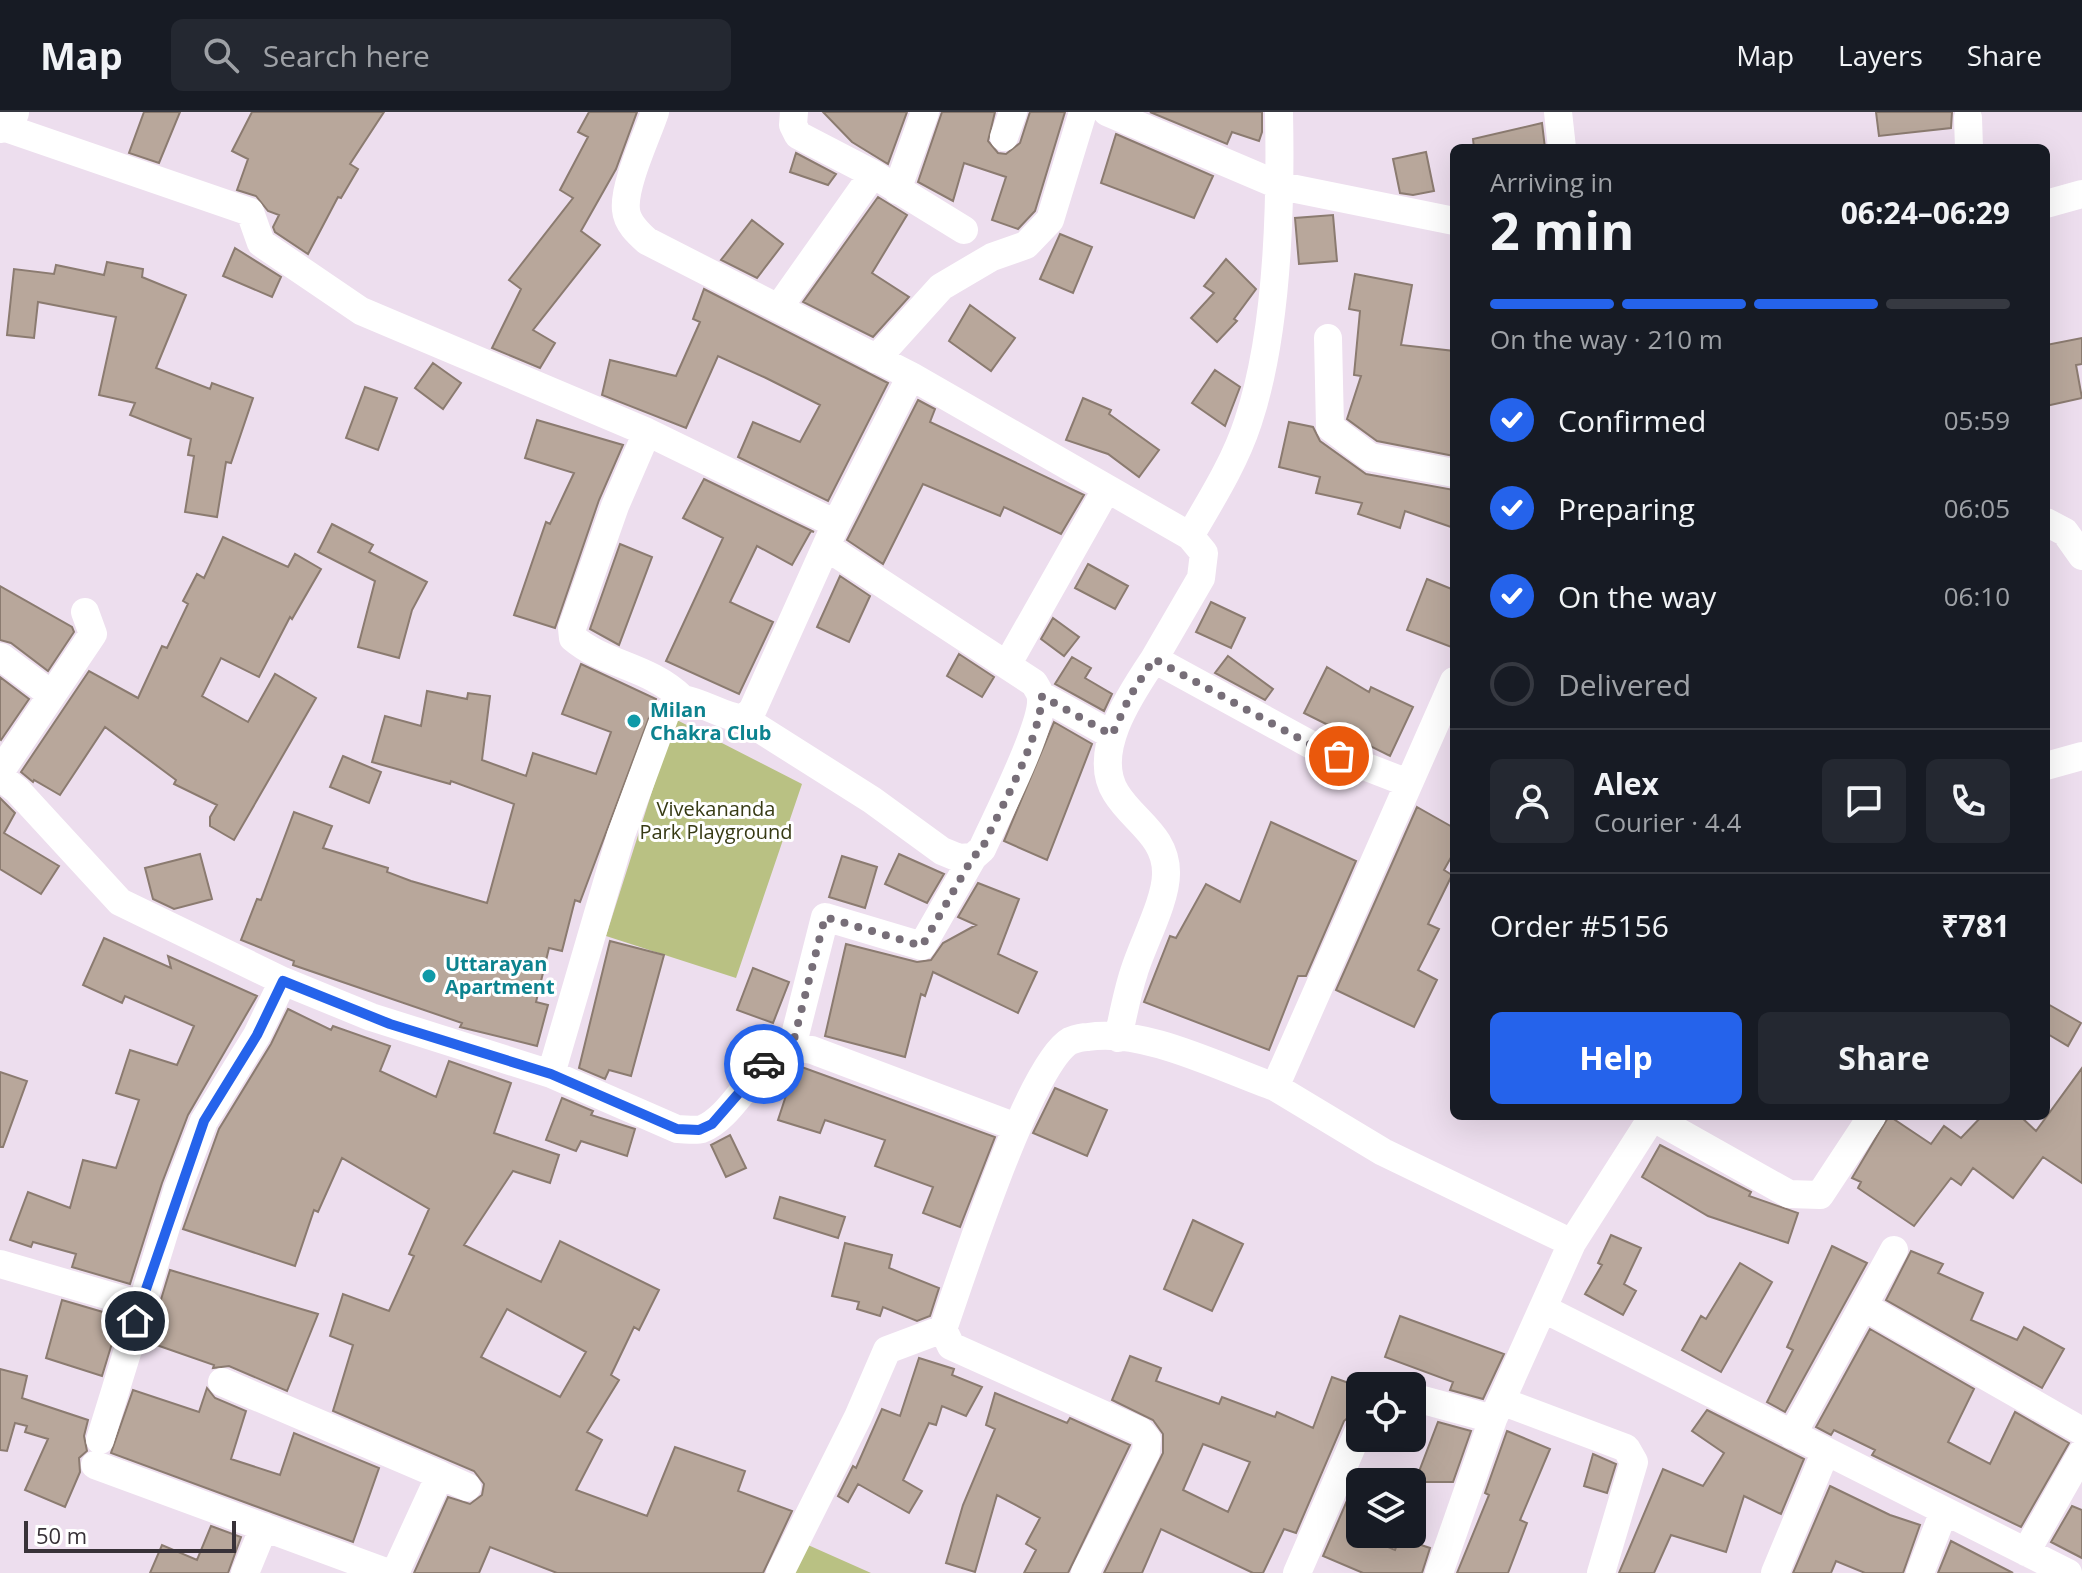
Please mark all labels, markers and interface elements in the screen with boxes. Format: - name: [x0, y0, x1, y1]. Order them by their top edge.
- search box: [171, 19, 731, 91]
- text: Map: [40, 29, 123, 81]
- icon: search: [199, 33, 243, 77]
- text: Search here: [263, 35, 430, 76]
- text: Map: [1736, 36, 1794, 74]
- text: Layers: [1838, 36, 1923, 74]
- text: Share: [1967, 36, 2042, 74]
- text: Arriving in: [1490, 164, 1613, 200]
- text: 06:24–06:29: [1841, 192, 2010, 233]
- text: 2 min: [1490, 194, 1634, 265]
- text: On the way · 210 m: [1490, 321, 1723, 357]
- icon: check: [1490, 398, 1534, 442]
- text: Confirmed: [1558, 400, 1706, 441]
- text: 05:59: [1944, 402, 2010, 438]
- icon: check: [1490, 486, 1534, 530]
- text: Preparing: [1558, 488, 1695, 529]
- text: 06:05: [1944, 490, 2010, 526]
- icon: check: [1490, 574, 1534, 618]
- text: On the way: [1558, 576, 1716, 617]
- text: 06:10: [1944, 578, 2010, 614]
- text: Delivered: [1558, 664, 1691, 705]
- place label: Milan Chakra Club: [650, 696, 771, 746]
- marker: Milan Chakra Club: [625, 712, 643, 730]
- pin: [1305, 722, 1373, 790]
- icon: bag: [1317, 734, 1361, 778]
- button: person: [1490, 759, 1574, 843]
- button: chat: [1822, 759, 1906, 843]
- button: phone: [1926, 759, 2010, 843]
- text: Alex: [1594, 763, 1659, 804]
- park label: Vivekananda Park Playground: [639, 795, 793, 845]
- text: Courier · 4.4: [1594, 804, 1741, 840]
- text: Order #5156: [1490, 905, 1669, 946]
- text: ₹781: [1941, 905, 2010, 946]
- place label: Uttarayan Apartment: [445, 950, 555, 1000]
- marker: Uttarayan Apartment: [420, 967, 438, 985]
- button: Help: [1490, 1012, 1742, 1104]
- button: Share: [1758, 1012, 2010, 1104]
- courier: [724, 1024, 804, 1104]
- icon: car: [742, 1042, 786, 1086]
- pin: [101, 1287, 169, 1355]
- icon: home: [113, 1299, 157, 1343]
- map controls: [1346, 1372, 1426, 1548]
- button: locate: [1346, 1372, 1426, 1452]
- button: layers: [1346, 1468, 1426, 1548]
- scale bar: [24, 1517, 236, 1553]
- text: 50 m: [36, 1520, 87, 1550]

